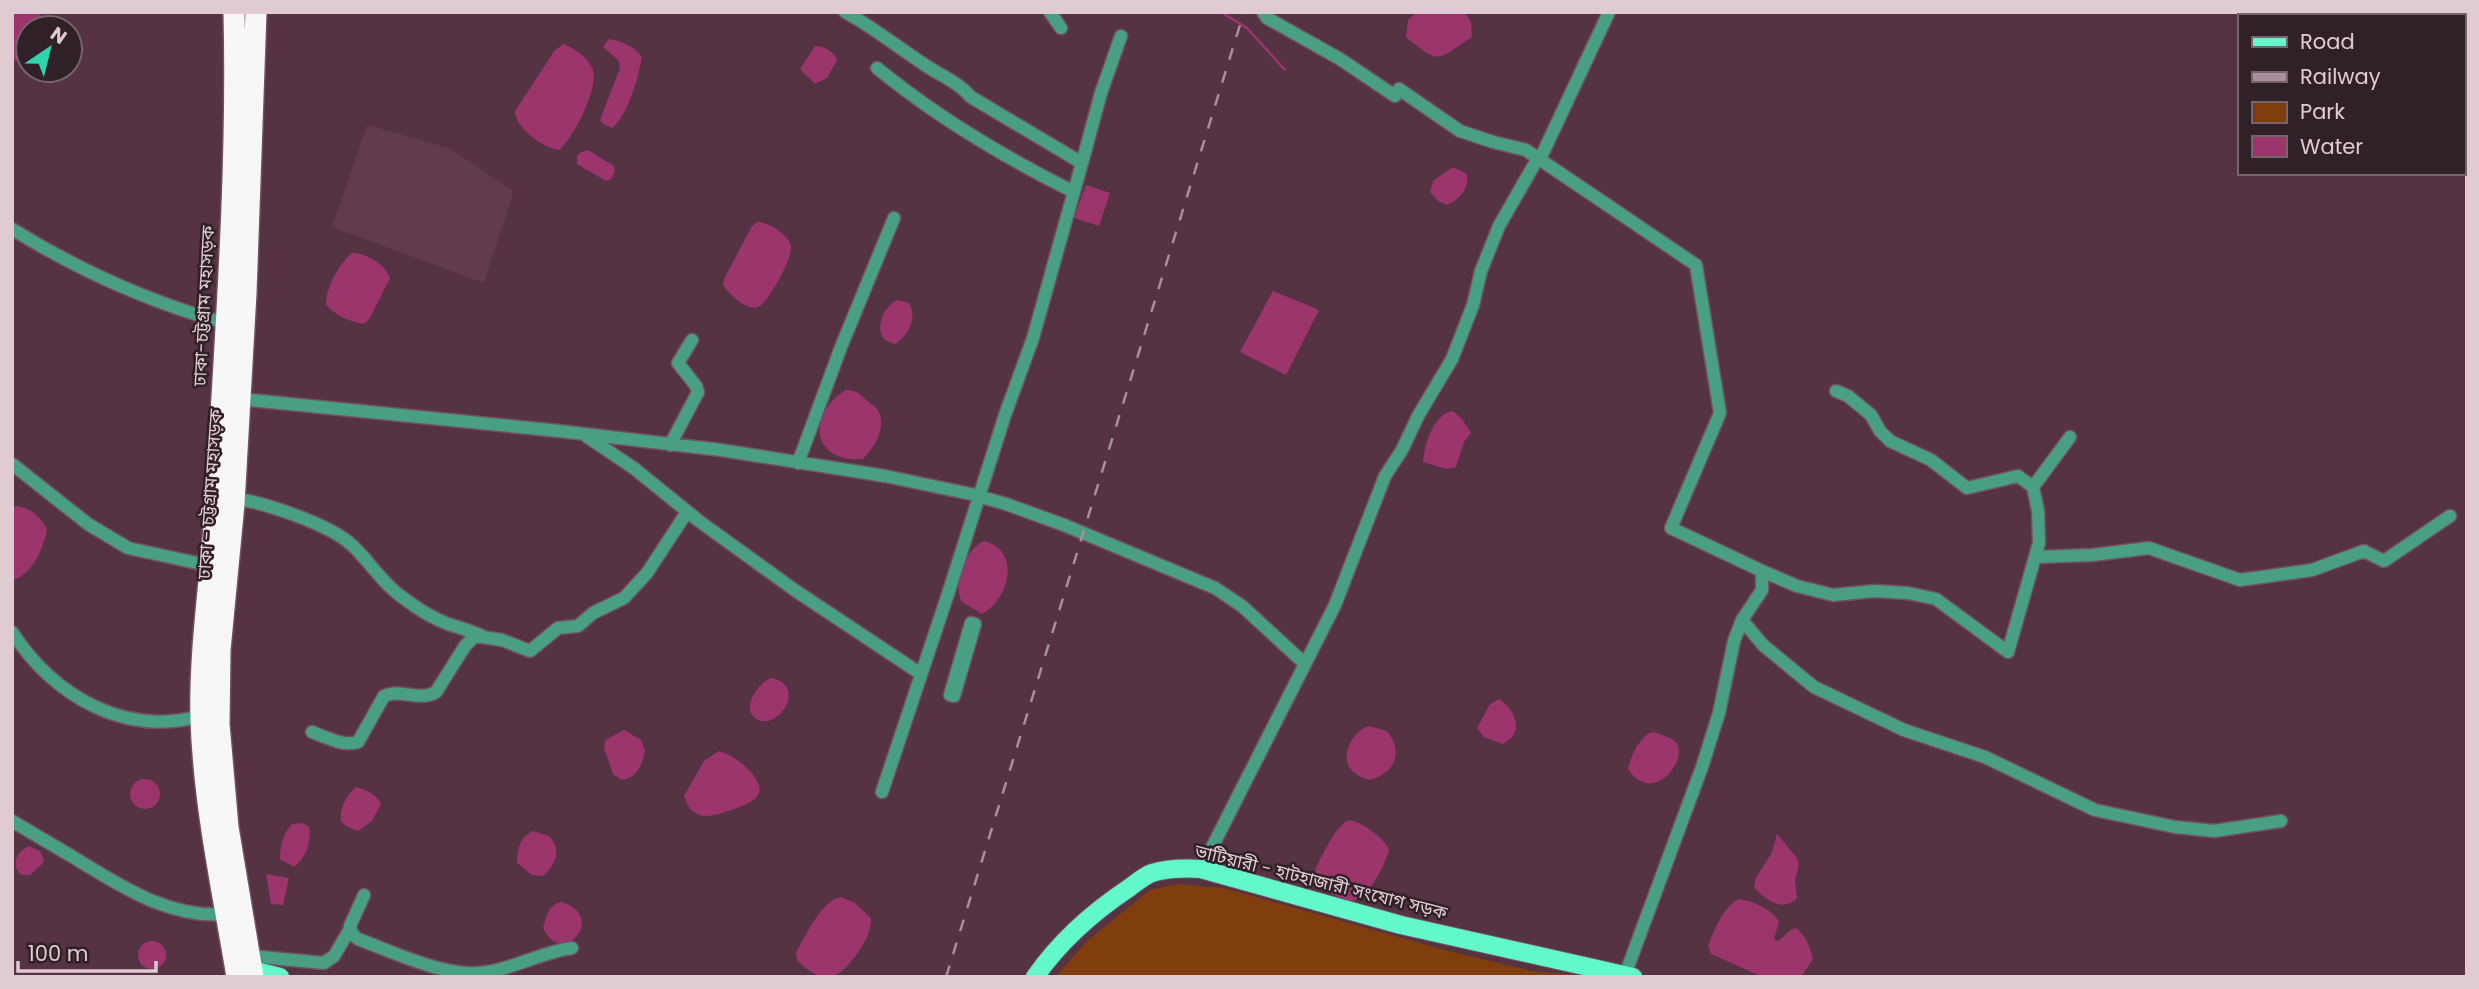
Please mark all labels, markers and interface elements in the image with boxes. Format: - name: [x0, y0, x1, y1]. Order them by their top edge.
- north arrow: [14, 14, 84, 84]
- legend: [2238, 14, 2465, 175]
- text: N: [45, 20, 72, 51]
- text: Road: [2300, 27, 2355, 56]
- text: Railway: [2300, 62, 2381, 91]
- text: Park: [2300, 97, 2345, 126]
- text: Water: [2300, 132, 2363, 161]
- street label: ঢাকা-চট্টগ্রাম মহাসড়ক: [187, 225, 220, 388]
- street label: ঢাকা - চট্টগ্রাম মহাসড়ক: [191, 408, 228, 581]
- street label: ভাটিয়ারী - হাটহাজারী সংযোগ সড়ক: [1191, 838, 1450, 925]
- scale bar: [18, 930, 156, 974]
- text: 100 m: [28, 939, 88, 968]

